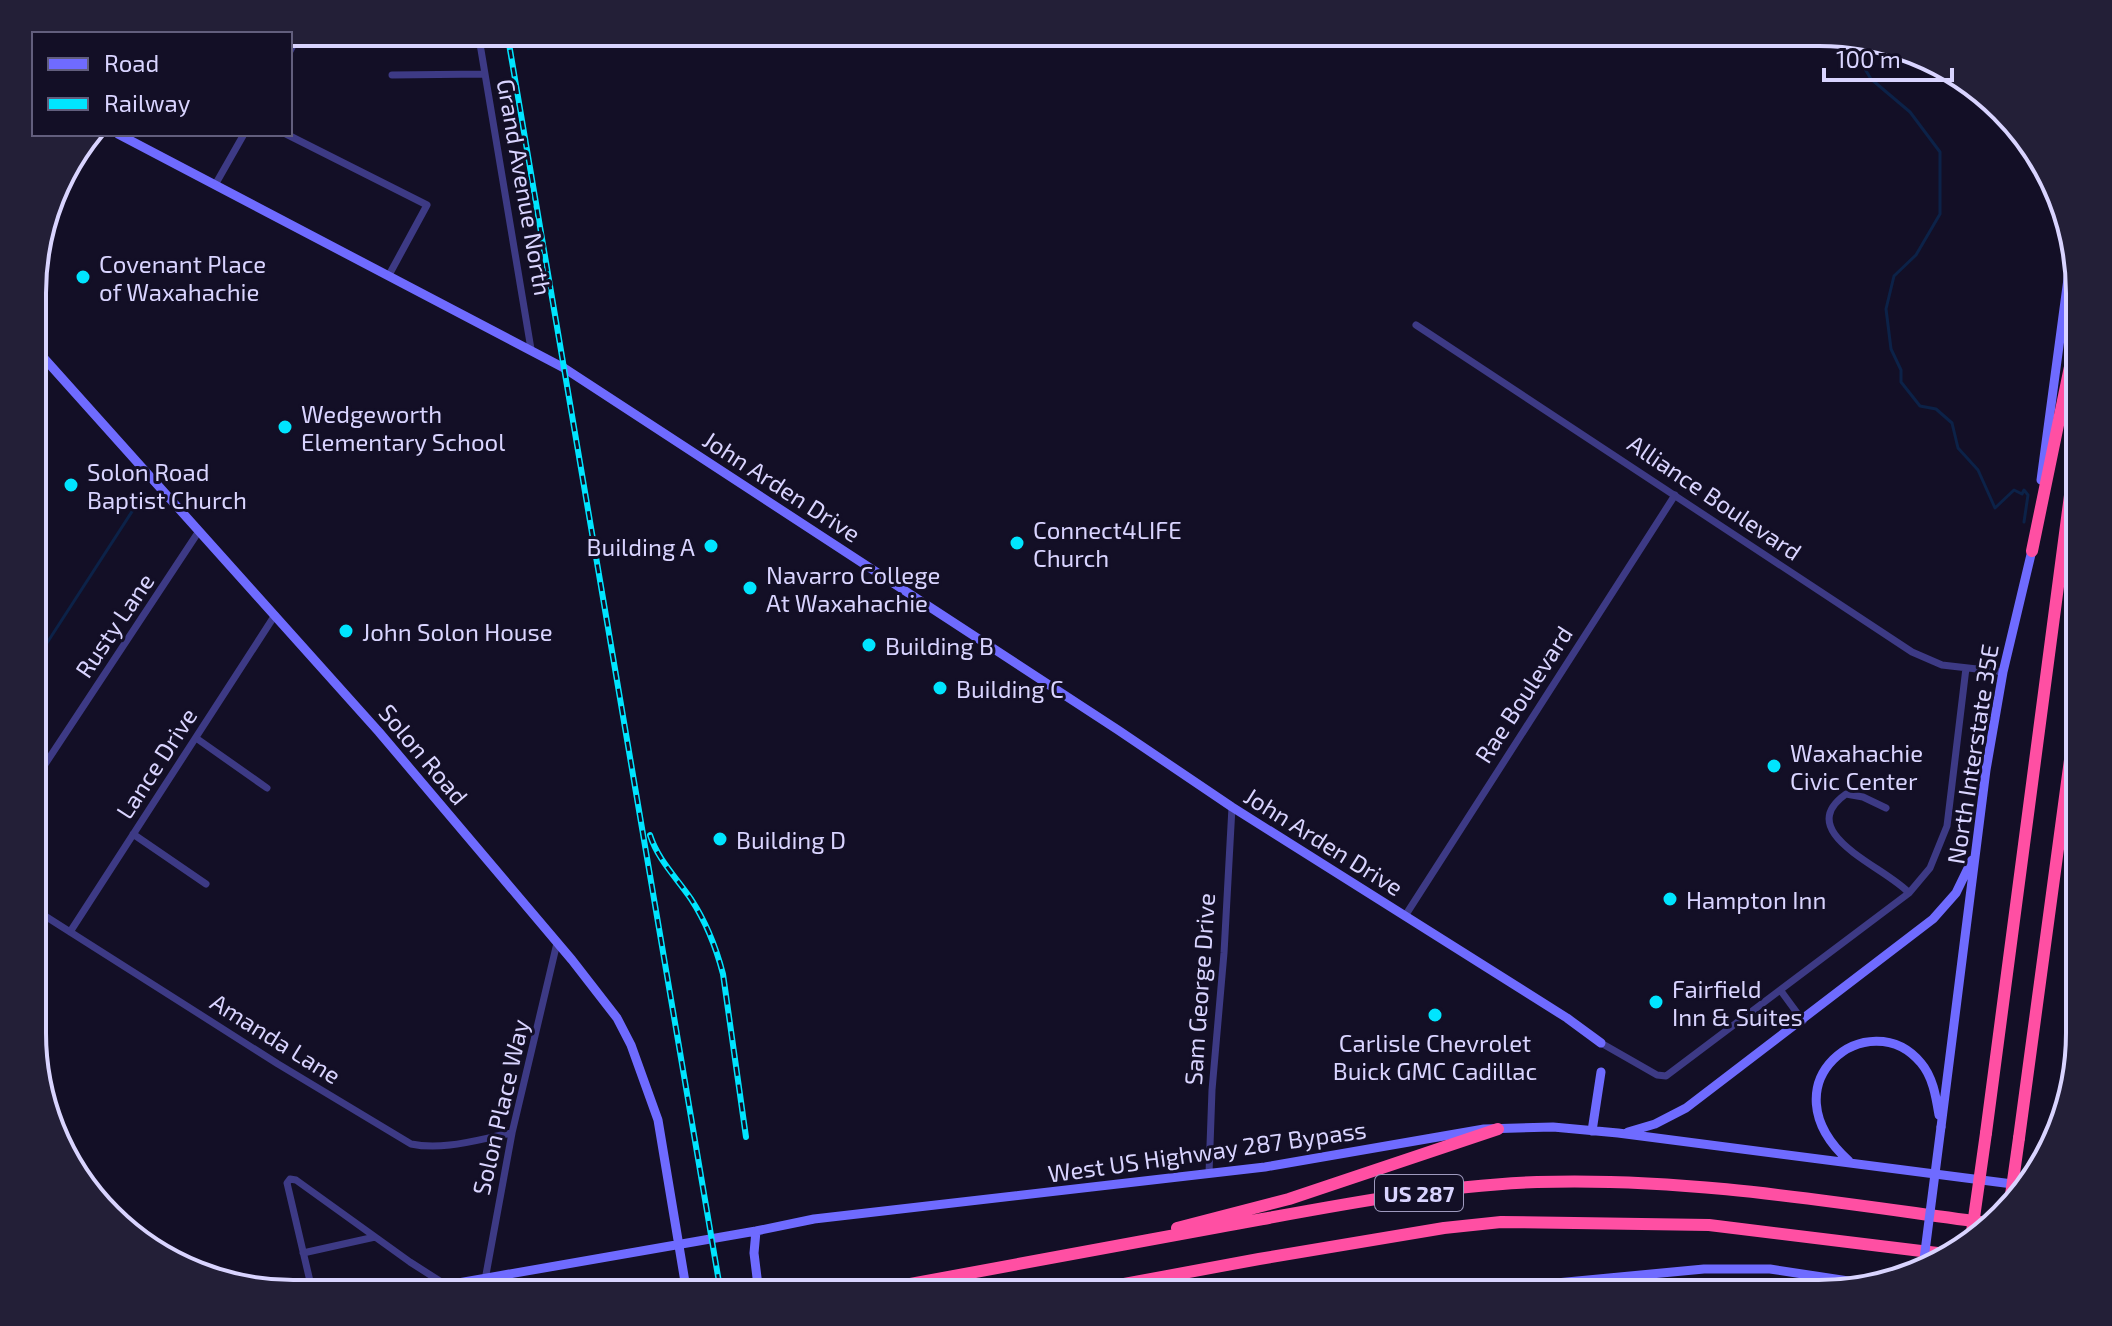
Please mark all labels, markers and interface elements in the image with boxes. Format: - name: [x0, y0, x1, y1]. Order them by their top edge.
- legend: [32, 32, 292, 136]
- scale bar: [1824, 32, 1952, 82]
- text: 100 m: [1836, 44, 1901, 73]
- text: Road: [104, 48, 159, 77]
- street label: Grand Avenue North: [492, 76, 558, 298]
- text: Railway: [104, 88, 191, 117]
- place label: Covenant Place of Waxahachie: [99, 249, 266, 306]
- marker: Covenant Place of Waxahachie: [74, 268, 92, 286]
- place label: Wedgeworth Elementary School: [301, 399, 505, 456]
- marker: Wedgeworth Elementary School: [276, 418, 294, 436]
- street label: John Arden Drive: [698, 424, 866, 548]
- street label: Alliance Boulevard: [1623, 428, 1807, 566]
- place label: Solon Road Baptist Church: [87, 457, 247, 514]
- marker: Solon Road Baptist Church: [62, 476, 80, 494]
- place label: Connect4LIFE Church: [1033, 515, 1182, 572]
- place label: Building A: [587, 532, 695, 561]
- marker: Connect4LIFE Church: [1008, 534, 1026, 552]
- marker: Building A: [702, 537, 720, 555]
- place label: Navarro College At Waxahachie: [766, 560, 940, 617]
- street label: Rusty Lane: [69, 567, 159, 683]
- marker: Navarro College At Waxahachie: [741, 579, 759, 597]
- place label: John Solon House: [362, 617, 553, 646]
- street label: Rae Boulevard: [1468, 620, 1578, 768]
- marker: John Solon House: [337, 622, 355, 640]
- place label: Building B: [885, 631, 994, 660]
- marker: Building B: [860, 636, 878, 654]
- street label: North Interstate 35E: [1940, 642, 2004, 866]
- place label: Building C: [956, 674, 1064, 703]
- marker: Building C: [931, 679, 949, 697]
- street label: Solon Road: [374, 698, 474, 810]
- street label: Lance Drive: [109, 702, 203, 824]
- place label: Waxahachie Civic Center: [1790, 738, 1923, 795]
- marker: Waxahachie Civic Center: [1765, 757, 1783, 775]
- street label: John Arden Drive: [1239, 781, 1409, 901]
- place label: Building D: [736, 825, 846, 854]
- marker: Building D: [711, 830, 729, 848]
- place label: Hampton Inn: [1686, 885, 1826, 914]
- marker: Hampton Inn: [1661, 890, 1679, 908]
- street label: Sam George Drive: [1178, 892, 1220, 1086]
- place label: Fairfield Inn & Suites: [1672, 974, 1803, 1031]
- street label: Amanda Lane: [206, 987, 346, 1089]
- marker: Fairfield Inn & Suites: [1647, 993, 1665, 1011]
- marker: Carlisle Chevrolet Buick GMC Cadillac: [1426, 1006, 1444, 1024]
- street label: Solon Place Way: [466, 1016, 534, 1198]
- place label: Carlisle Chevrolet Buick GMC Cadillac: [1333, 1028, 1537, 1085]
- street label: West US Highway 287 Bypass: [1046, 1114, 1368, 1188]
- road number: US 287: [1375, 1175, 1463, 1211]

